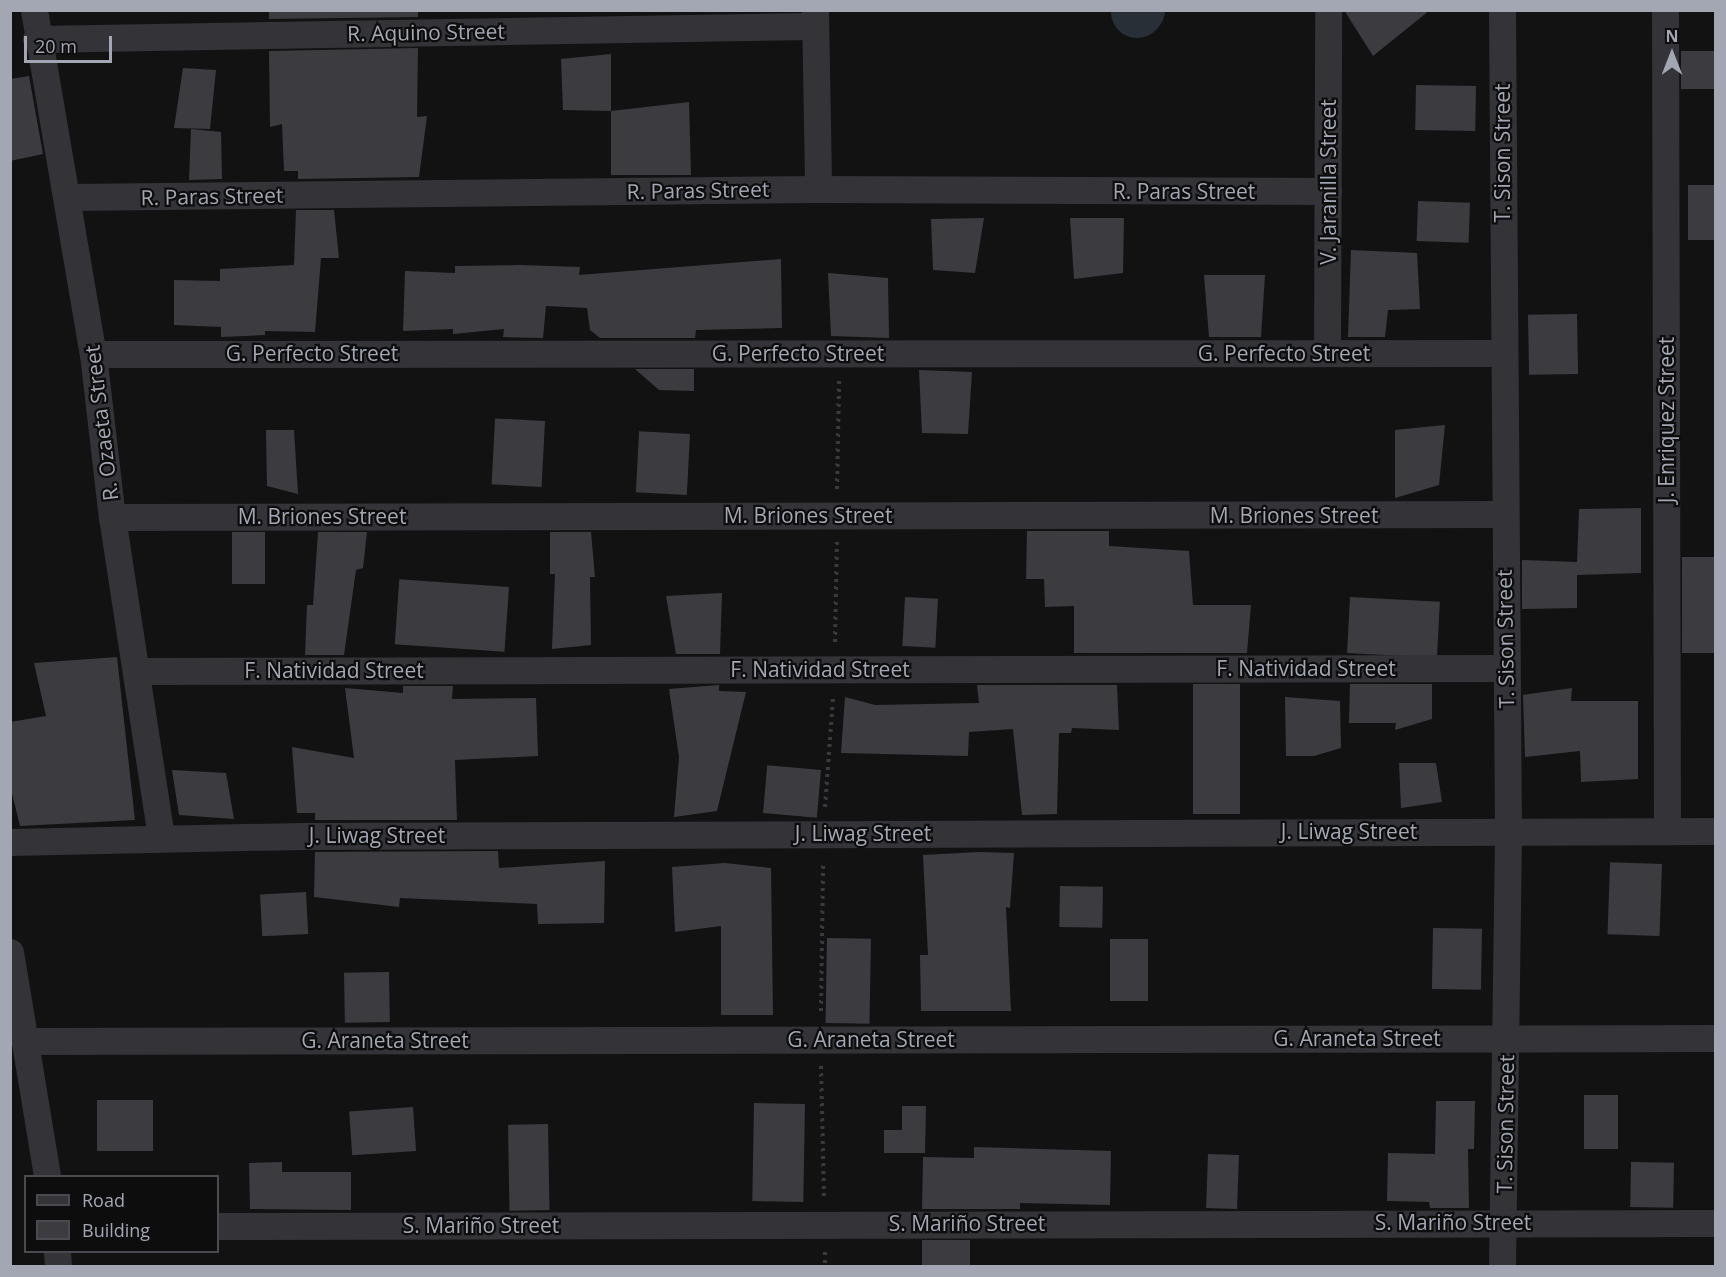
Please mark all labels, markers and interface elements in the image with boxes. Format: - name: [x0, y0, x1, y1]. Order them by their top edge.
- street label: R. Aquino Street: [347, 18, 505, 46]
- scale bar: [27, 24, 116, 62]
- north arrow: [1642, 24, 1702, 84]
- text: N: [1665, 25, 1679, 47]
- text: 20 m: [35, 34, 77, 58]
- street label: T. Sison Street: [1489, 84, 1515, 222]
- street label: V. Jaranilla Street: [1315, 99, 1341, 265]
- street label: R. Paras Street: [626, 176, 770, 204]
- street label: R. Paras Street: [1113, 178, 1255, 204]
- street label: R. Paras Street: [140, 182, 284, 210]
- street label: J. Enriquez Street: [1653, 337, 1679, 503]
- street label: G. Perfecto Street: [226, 340, 398, 366]
- street label: G. Perfecto Street: [712, 340, 884, 366]
- street label: G. Perfecto Street: [1198, 340, 1370, 366]
- street label: R. Ozaeta Street: [79, 344, 123, 502]
- street label: M. Briones Street: [724, 502, 892, 528]
- street label: M. Briones Street: [1210, 502, 1378, 528]
- street label: M. Briones Street: [238, 503, 406, 529]
- street label: T. Sison Street: [1491, 569, 1519, 709]
- street label: F. Natividad Street: [1216, 655, 1396, 681]
- street label: F. Natividad Street: [730, 656, 910, 682]
- street label: F. Natividad Street: [244, 657, 424, 683]
- street label: J. Liwag Street: [1281, 818, 1417, 844]
- street label: J. Liwag Street: [795, 820, 931, 846]
- street label: J. Liwag Street: [309, 822, 445, 848]
- street label: G. Araneta Street: [1273, 1025, 1441, 1051]
- street label: G. Araneta Street: [787, 1026, 955, 1052]
- street label: G. Araneta Street: [301, 1027, 469, 1053]
- street label: T. Sison Street: [1491, 1054, 1519, 1194]
- legend: [24, 1175, 219, 1253]
- text: Road: [82, 1188, 125, 1212]
- street label: S. Mariño Street: [1375, 1209, 1531, 1235]
- street label: S. Mariño Street: [889, 1210, 1045, 1236]
- street label: S. Mariño Street: [403, 1212, 559, 1238]
- text: Building: [82, 1218, 150, 1242]

